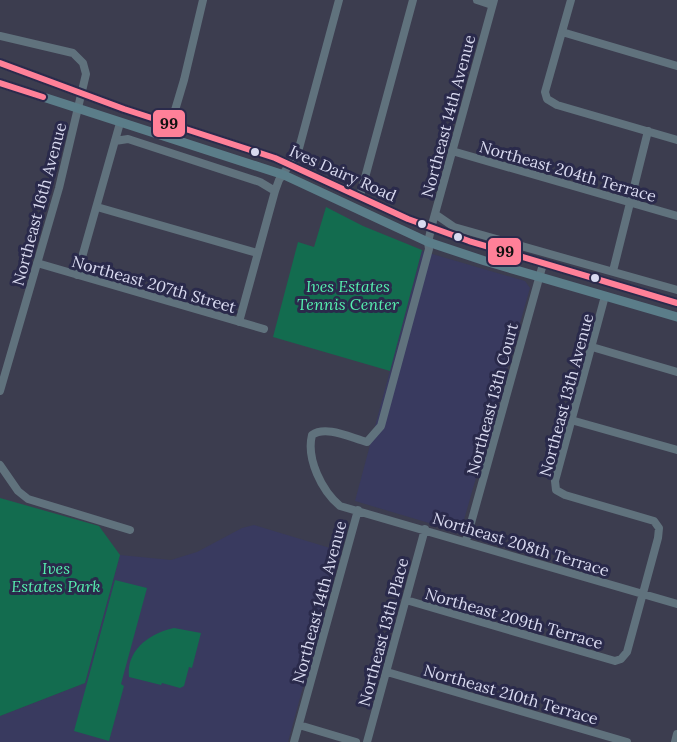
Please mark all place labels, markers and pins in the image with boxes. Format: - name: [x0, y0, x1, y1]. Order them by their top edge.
- unlabelled marker: [249, 146, 261, 158]
- unlabelled marker: [416, 218, 428, 230]
- unlabelled marker: [452, 231, 464, 243]
- unlabelled marker: [589, 272, 601, 284]

